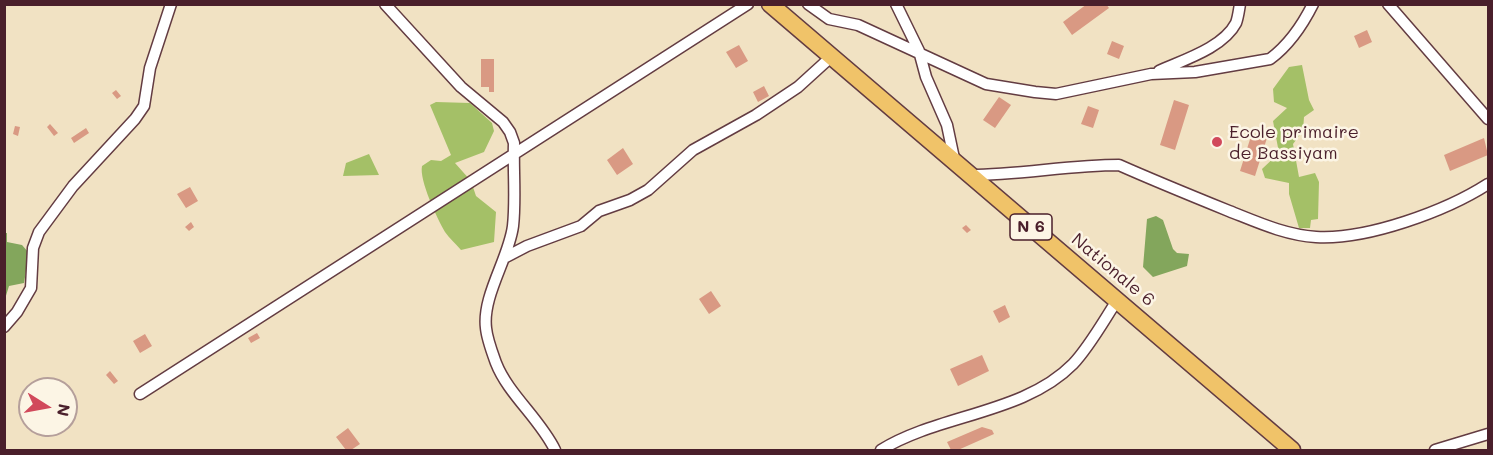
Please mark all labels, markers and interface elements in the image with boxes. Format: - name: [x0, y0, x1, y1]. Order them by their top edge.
- place label: Ecole primaire de Bassiyam: [1229, 121, 1359, 164]
- marker: Ecole primaire de Bassiyam: [1210, 135, 1224, 149]
- road number: N 6: [1010, 214, 1052, 240]
- street label: Nationale 6: [1067, 229, 1159, 311]
- north arrow: [18, 377, 78, 437]
- text: N: [53, 402, 76, 418]

